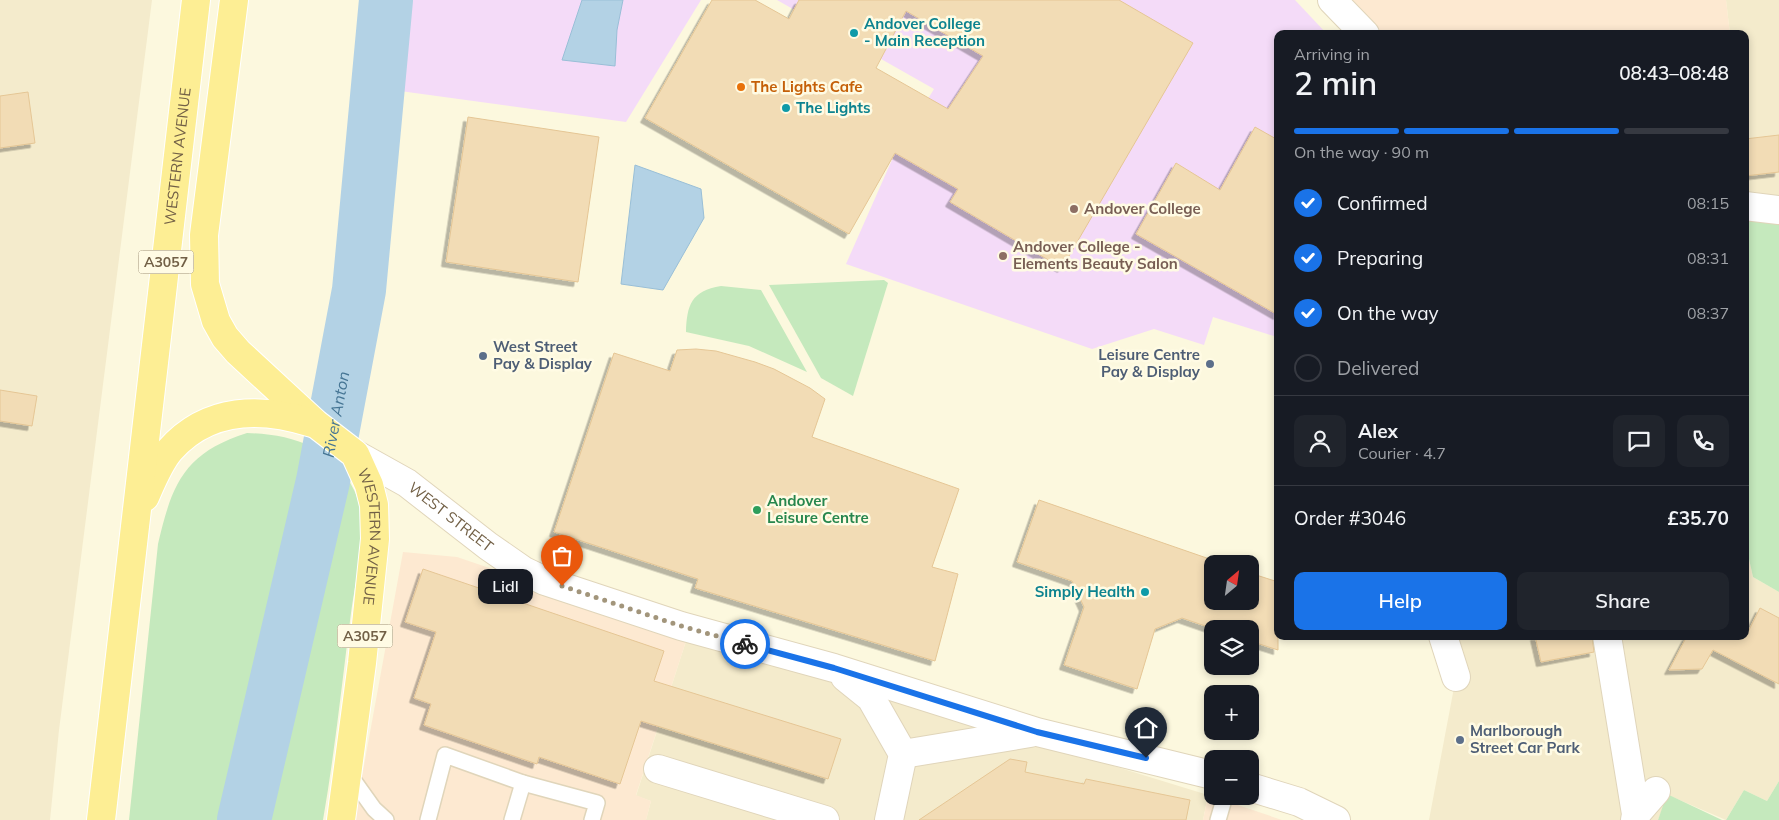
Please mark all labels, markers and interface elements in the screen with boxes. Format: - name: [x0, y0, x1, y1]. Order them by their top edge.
- place label: Andover College - Main Reception: [864, 14, 985, 50]
- marker: Andover College - Main Reception: [848, 27, 860, 39]
- text: Arriving in: [1294, 44, 1370, 64]
- text: 08:43–08:48: [1619, 61, 1729, 85]
- text: 2 min: [1294, 63, 1377, 103]
- place label: The Lights Cafe: [751, 77, 863, 96]
- marker: The Lights Cafe: [735, 81, 747, 93]
- street label: WESTERN AVENUE: [160, 86, 195, 226]
- place label: The Lights: [796, 98, 871, 117]
- marker: The Lights: [780, 102, 792, 114]
- text: On the way · 90 m: [1294, 142, 1429, 162]
- icon: check: [1294, 189, 1322, 217]
- text: Confirmed: [1337, 191, 1428, 215]
- text: 08:15: [1687, 193, 1729, 213]
- place label: Andover College: [1084, 199, 1201, 218]
- marker: Andover College: [1068, 203, 1080, 215]
- place label: Andover College - Elements Beauty Salon: [1013, 237, 1178, 273]
- icon: check: [1294, 244, 1322, 272]
- text: Preparing: [1337, 246, 1423, 270]
- text: 08:31: [1687, 248, 1729, 268]
- road number: A3057: [138, 250, 194, 274]
- marker: Andover College - Elements Beauty Salon: [997, 250, 1009, 262]
- icon: check: [1294, 299, 1322, 327]
- text: On the way: [1337, 301, 1439, 325]
- text: 08:37: [1687, 303, 1729, 323]
- place label: West Street Pay & Display: [493, 337, 593, 373]
- place label: Leisure Centre Pay & Display: [1098, 345, 1201, 381]
- marker: West Street Pay & Display: [477, 350, 489, 362]
- text: Delivered: [1337, 356, 1419, 380]
- marker: Leisure Centre Pay & Display: [1204, 358, 1216, 370]
- water label: River Anton: [318, 370, 353, 459]
- button: person: [1294, 415, 1346, 467]
- button: chat: [1613, 415, 1665, 467]
- button: phone: [1677, 415, 1729, 467]
- text: Alex: [1358, 419, 1398, 443]
- text: Courier · 4.7: [1358, 443, 1446, 463]
- street label: WESTERN AVENUE: [354, 465, 385, 606]
- street label: WEST STREET: [405, 478, 497, 556]
- place label: Andover Leisure Centre: [767, 491, 869, 527]
- marker: Andover Leisure Centre: [751, 504, 763, 516]
- text: Order #3046: [1294, 506, 1406, 530]
- text: £35.70: [1667, 506, 1729, 530]
- pin: [541, 535, 583, 586]
- icon: bag: [548, 542, 576, 570]
- north arrow: [1204, 555, 1259, 610]
- map controls: [1204, 555, 1259, 805]
- callout: Lidl: [477, 568, 532, 604]
- button: Help: [1294, 572, 1507, 630]
- button: Share: [1517, 572, 1729, 630]
- text: Lidl: [492, 576, 519, 596]
- place label: Simply Health: [1035, 582, 1135, 601]
- marker: Simply Health: [1139, 586, 1151, 598]
- courier: [720, 619, 770, 669]
- button: layers: [1204, 620, 1259, 675]
- road number: A3057: [338, 624, 392, 648]
- icon: bike: [731, 630, 759, 658]
- button: +: [1204, 685, 1259, 740]
- pin: [1125, 707, 1167, 758]
- icon: home: [1132, 714, 1160, 742]
- place label: Marlborough Street Car Park: [1470, 721, 1580, 757]
- marker: Marlborough Street Car Park: [1454, 734, 1466, 746]
- button: −: [1204, 750, 1259, 805]

